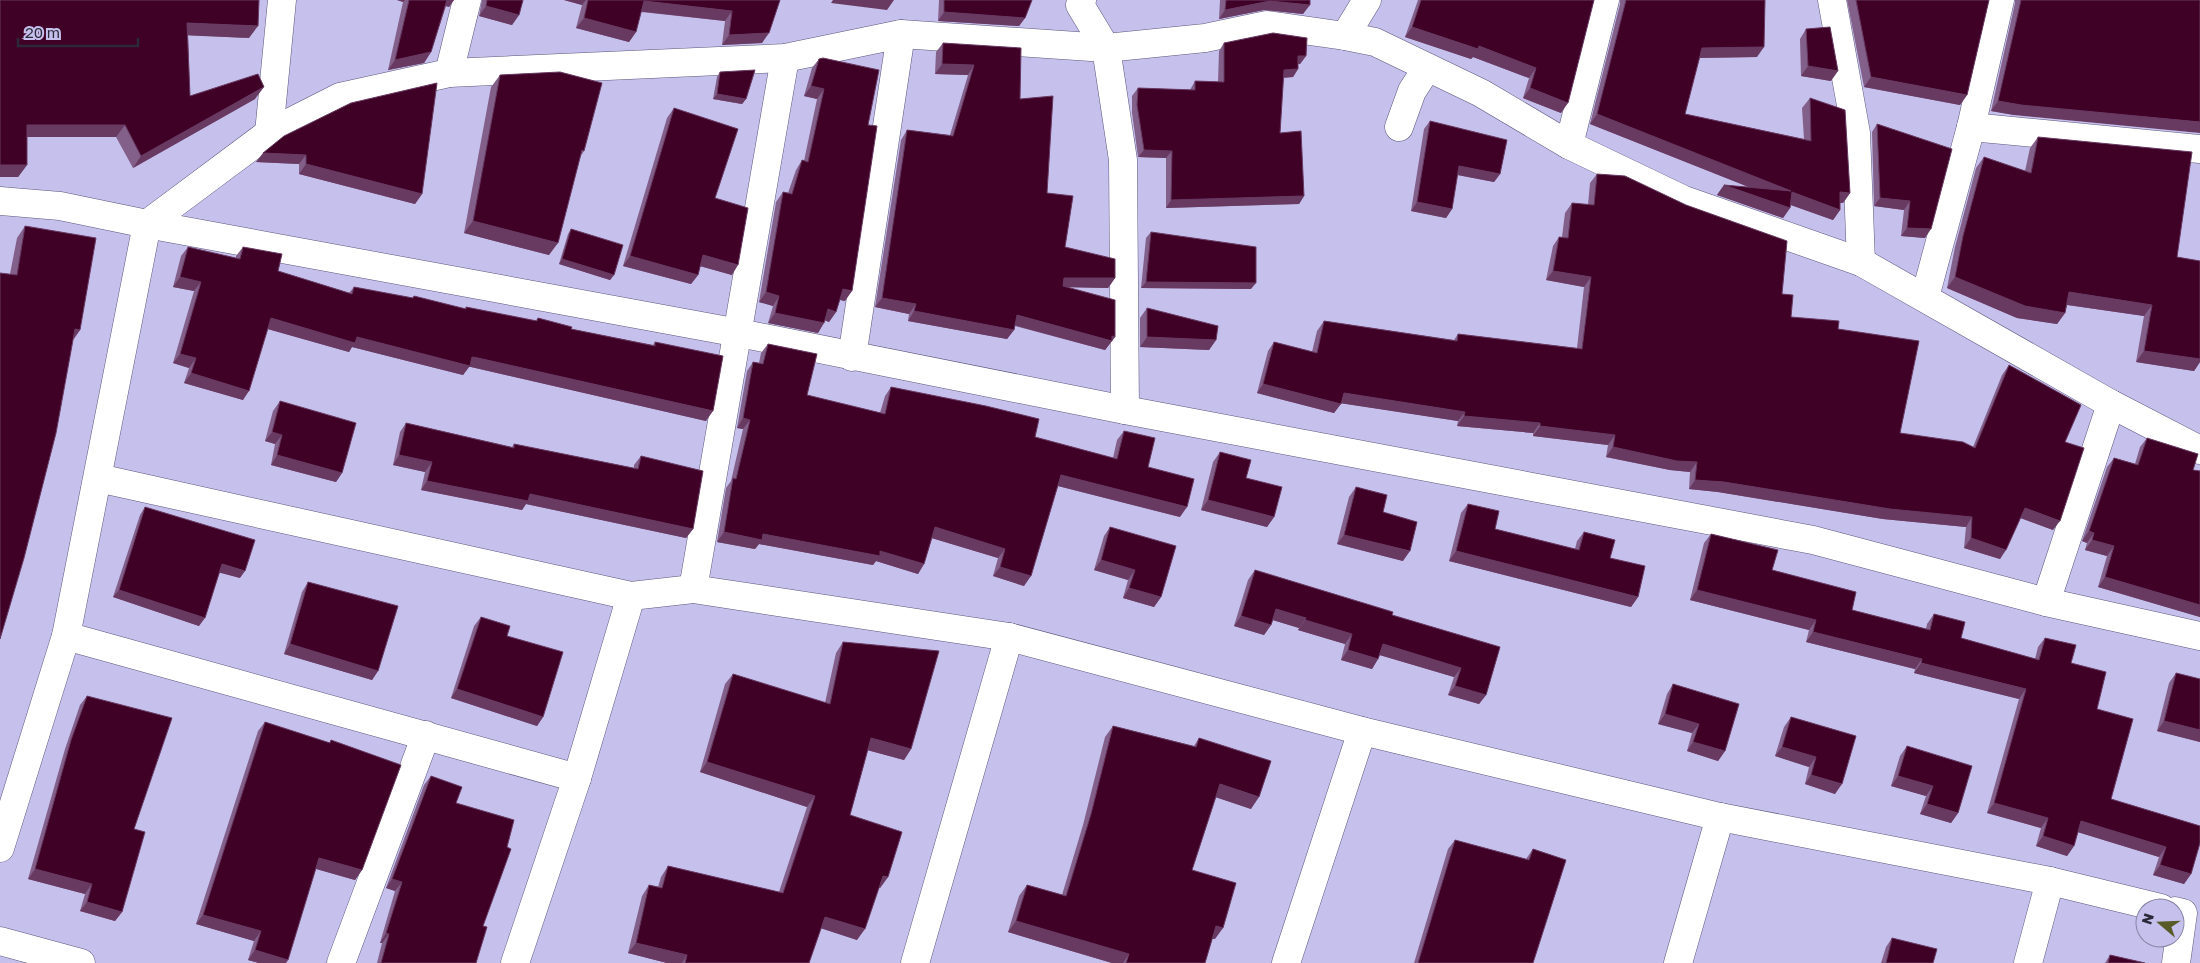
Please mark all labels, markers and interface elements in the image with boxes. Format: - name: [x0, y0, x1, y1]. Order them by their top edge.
- scale bar: [18, 15, 138, 47]
- text: 20 m: [25, 23, 60, 41]
- north arrow: [2135, 898, 2185, 948]
- text: N: [2137, 911, 2157, 926]

